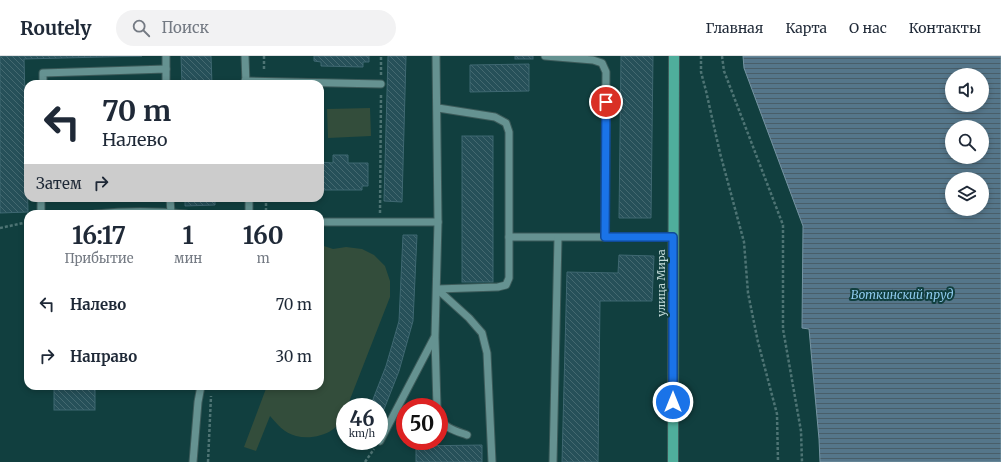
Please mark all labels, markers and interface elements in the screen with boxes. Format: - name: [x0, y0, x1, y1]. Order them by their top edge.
- search box: [116, 10, 396, 46]
- text: Routely: [20, 16, 92, 40]
- icon: search: [130, 17, 152, 39]
- text: Поиск: [162, 18, 209, 37]
- text: Главная: [705, 19, 763, 37]
- text: Карта: [785, 19, 827, 37]
- text: О нас: [849, 19, 887, 37]
- text: Контакты: [909, 19, 981, 37]
- map controls: [945, 68, 989, 216]
- button: sound: [945, 68, 989, 112]
- pin: [589, 85, 623, 119]
- icon: arrive: [595, 91, 617, 113]
- text: 70 m: [102, 93, 171, 129]
- icon: left: [36, 96, 88, 148]
- button: search: [945, 120, 989, 164]
- text: Налево: [102, 128, 168, 151]
- icon: right: [90, 172, 112, 194]
- button: layers: [945, 172, 989, 216]
- text: Затем: [36, 174, 82, 193]
- text: 16:17: [72, 220, 126, 251]
- text: 1: [183, 220, 194, 251]
- text: 160: [243, 220, 284, 251]
- street label: улица Мира: [654, 249, 668, 317]
- text: Прибытие: [64, 250, 133, 267]
- text: мин: [174, 250, 202, 267]
- text: m: [257, 250, 270, 267]
- water label: Воткинский пруд: [851, 287, 953, 302]
- icon: left: [36, 293, 58, 315]
- text: Налево: [70, 295, 126, 314]
- text: 70 m: [276, 295, 312, 314]
- icon: right: [36, 345, 58, 367]
- text: Направо: [70, 347, 137, 366]
- text: 30 m: [275, 347, 312, 366]
- position arrow: [652, 381, 694, 423]
- speed limit sign: 50: [396, 398, 448, 450]
- text: 46: [350, 406, 374, 431]
- text: km/h: [349, 427, 375, 440]

